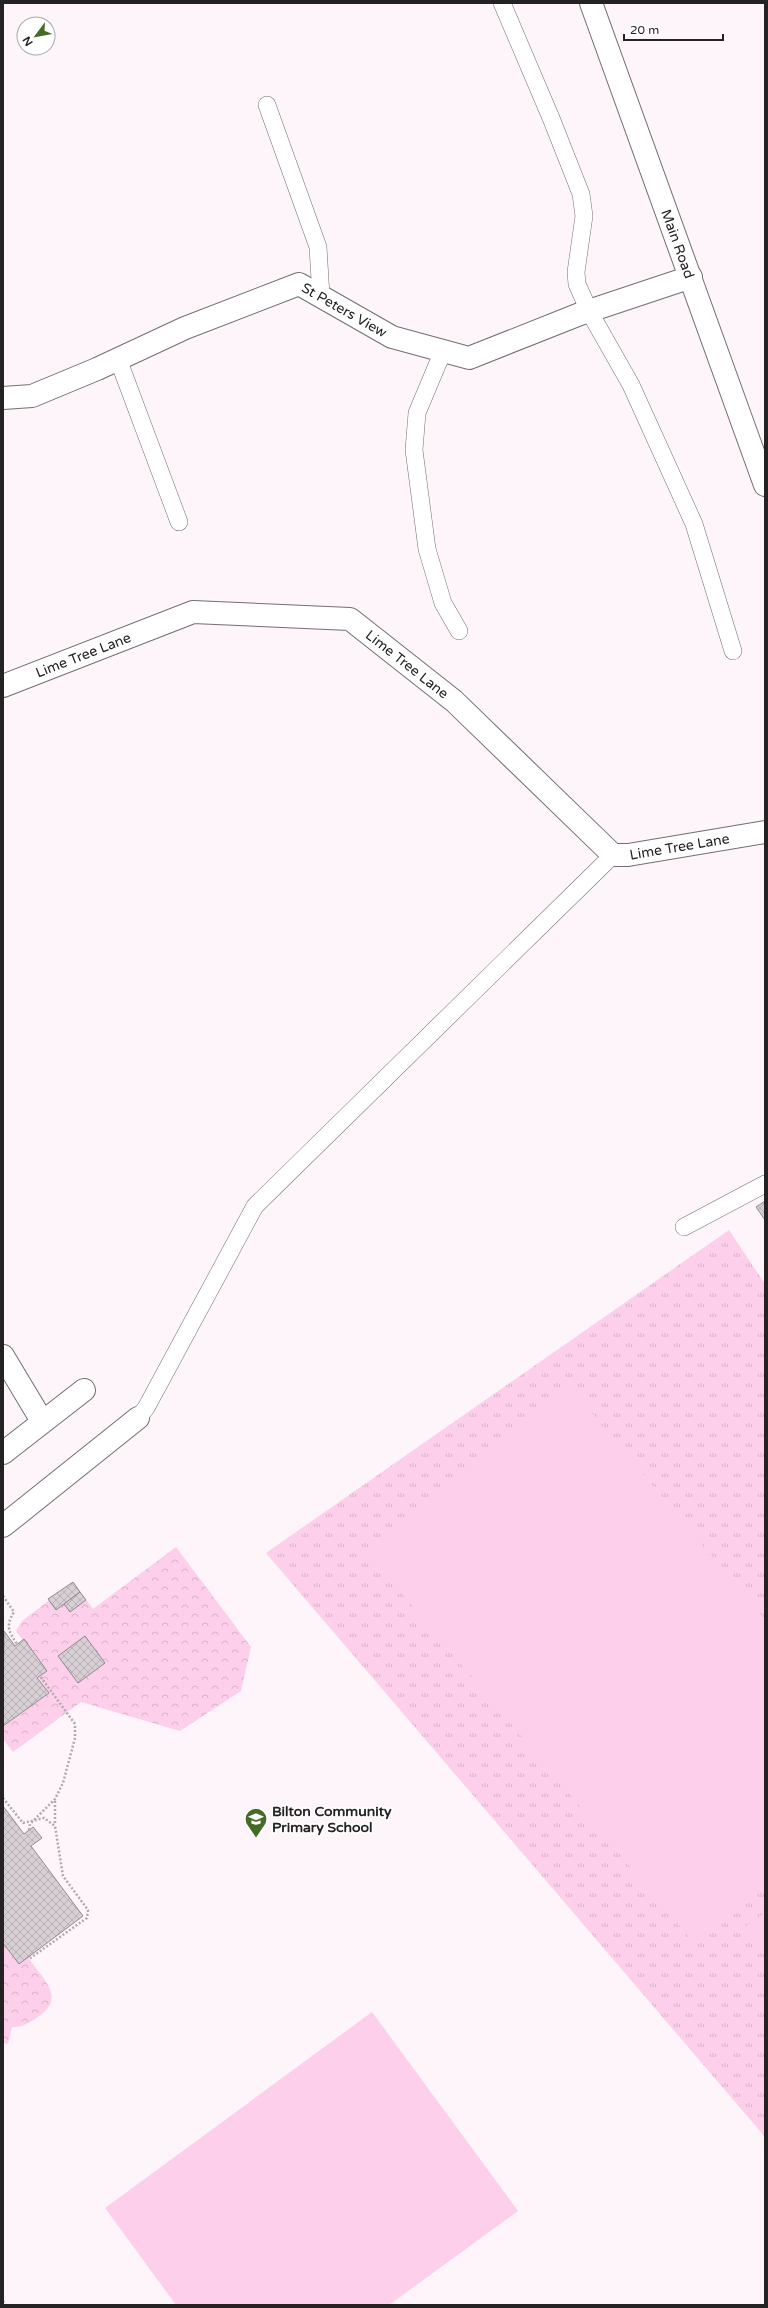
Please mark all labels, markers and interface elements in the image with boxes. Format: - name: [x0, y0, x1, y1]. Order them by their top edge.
- north arrow: [16, 16, 56, 56]
- scale bar: [624, 16, 723, 42]
- text: 20 m: [630, 23, 659, 37]
- text: N: [20, 34, 36, 48]
- street label: Main Road: [658, 207, 698, 281]
- street label: St Peters View: [299, 279, 390, 341]
- street label: Lime Tree Lane: [362, 626, 452, 702]
- street label: Lime Tree Lane: [33, 629, 133, 681]
- street label: Lime Tree Lane: [628, 830, 731, 863]
- place label: Bilton Community Primary School: [272, 1803, 392, 1836]
- school or university icon: Bilton Community Primary School: [243, 1806, 269, 1839]

